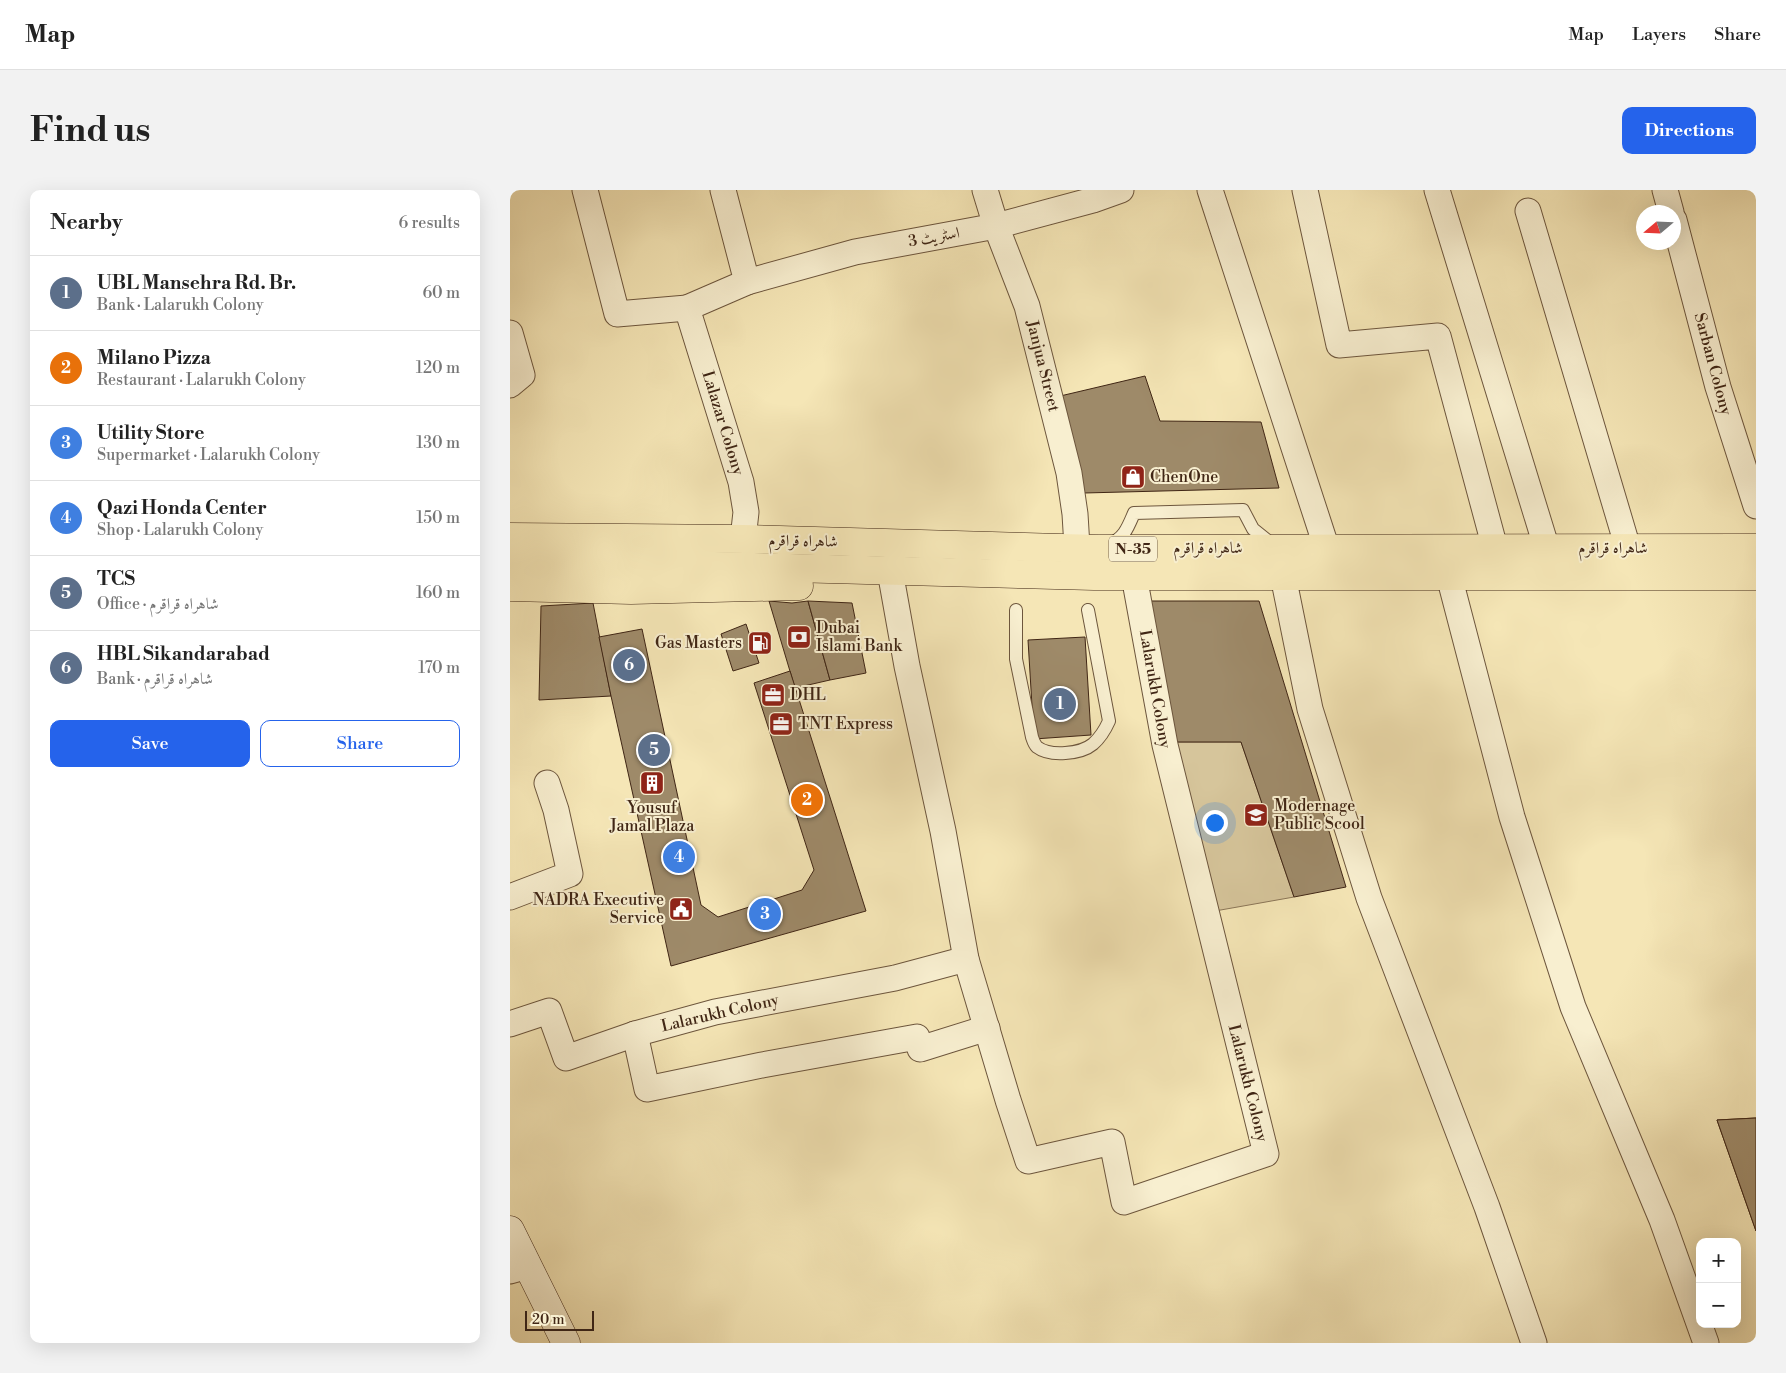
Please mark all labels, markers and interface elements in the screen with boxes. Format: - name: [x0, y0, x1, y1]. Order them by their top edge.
- text: Map: [25, 20, 75, 50]
- text: Map: [1569, 23, 1604, 46]
- text: Layers: [1632, 23, 1686, 46]
- text: Share: [1714, 23, 1761, 46]
- button: Directions: [1622, 107, 1756, 154]
- text: Find us: [30, 109, 150, 152]
- north arrow: [1636, 205, 1681, 250]
- text: Nearby: [50, 210, 123, 236]
- text: 6 results: [399, 213, 460, 233]
- street label: اسٹریٹ 3: [907, 223, 961, 251]
- text: UBL Mansehra Rd. Br.: [97, 271, 296, 295]
- text: 1: [62, 283, 70, 303]
- text: 60 m: [422, 283, 460, 303]
- text: Bank · Lalarukh Colony: [97, 295, 264, 315]
- street label: Sarban Colony: [1690, 311, 1736, 418]
- street label: Janjua Street: [1022, 317, 1064, 414]
- text: Milano Pizza: [97, 346, 211, 370]
- text: 2: [61, 358, 71, 378]
- text: 120 m: [416, 358, 460, 378]
- street label: Lalazar Colony: [698, 368, 748, 478]
- text: Restaurant · Lalarukh Colony: [97, 370, 306, 390]
- text: Utility Store: [97, 421, 204, 445]
- text: 3: [61, 433, 71, 453]
- text: 130 m: [416, 433, 460, 453]
- text: Supermarket · Lalarukh Colony: [97, 445, 320, 465]
- shop icon: ChenOne: [1120, 464, 1146, 490]
- place label: ChenOne: [1150, 467, 1218, 487]
- text: Qazi Honda Center: [97, 496, 267, 520]
- text: 4: [61, 508, 71, 528]
- text: 150 m: [416, 508, 460, 528]
- text: Shop · Lalarukh Colony: [97, 520, 263, 540]
- street label: شاہراہ قراقرم: [768, 530, 838, 556]
- road number: N-35: [1109, 536, 1157, 562]
- street label: شاہراہ قراقرم: [1173, 538, 1243, 562]
- street label: شاہراہ قراقرم: [1578, 538, 1648, 562]
- text: TCS: [97, 567, 135, 591]
- text: 5: [61, 583, 71, 603]
- text: 160 m: [416, 583, 460, 603]
- text: Office · شاہراہ قراقرم: [97, 594, 219, 614]
- place label: Dubai Islami Bank: [816, 618, 903, 656]
- bank icon: Dubai Islami Bank: [786, 624, 812, 650]
- street label: Lalarukh Colony: [1135, 628, 1175, 750]
- fuel station icon: Gas Masters: [747, 630, 773, 656]
- place label: Gas Masters: [655, 633, 742, 653]
- text: HBL Sikandarabad: [97, 642, 270, 666]
- pin: 6: [613, 646, 645, 684]
- text: 6: [61, 658, 71, 678]
- text: 170 m: [418, 658, 460, 678]
- text: Bank · شاہراہ قراقرم: [97, 669, 213, 689]
- office icon: DHL: [760, 682, 786, 708]
- place label: DHL: [790, 685, 826, 705]
- pin: 1: [1044, 685, 1076, 723]
- office icon: TNT Express: [768, 711, 794, 737]
- place label: TNT Express: [798, 714, 893, 734]
- button: Save: [50, 720, 250, 767]
- button: Share: [260, 720, 460, 767]
- pin: 5: [638, 731, 670, 769]
- building icon: Yousuf Jamal Plaza: [639, 770, 665, 796]
- pin: 2: [791, 781, 823, 819]
- place label: Modernage Public Scool: [1274, 796, 1365, 834]
- place label: Yousuf Jamal Plaza: [609, 798, 695, 836]
- school or university icon: Modernage Public Scool: [1243, 802, 1269, 828]
- your location: [1202, 810, 1228, 836]
- pin: 4: [663, 838, 695, 876]
- place label: NADRA Executive Service: [533, 890, 664, 928]
- pin: 3: [749, 895, 781, 933]
- public building icon: NADRA Executive Service: [668, 896, 694, 922]
- street label: Lalarukh Colony: [659, 990, 781, 1036]
- street label: Lalarukh Colony: [1224, 1022, 1272, 1144]
- map controls: [1696, 1238, 1741, 1328]
- button: +: [1696, 1238, 1741, 1283]
- button: −: [1696, 1283, 1741, 1328]
- scale bar: [525, 1308, 594, 1331]
- text: 20 m: [532, 1311, 564, 1329]

